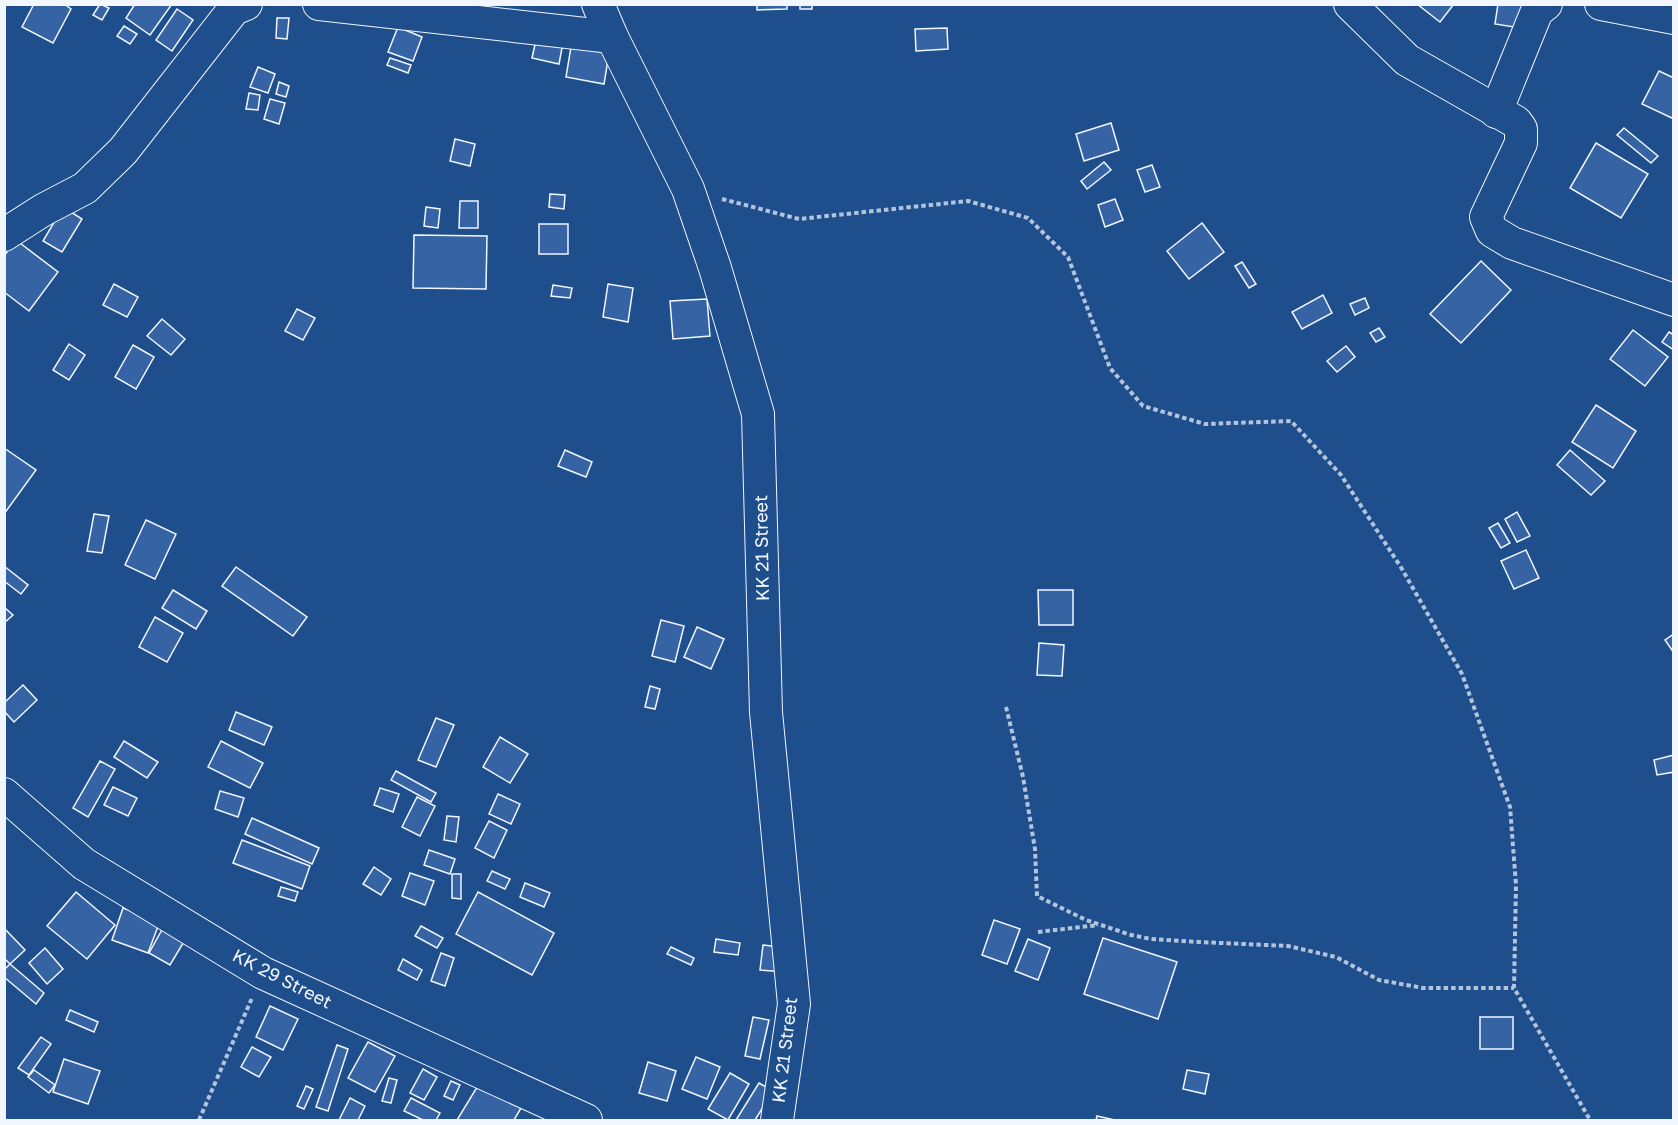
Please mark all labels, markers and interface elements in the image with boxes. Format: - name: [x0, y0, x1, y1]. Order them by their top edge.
- street label: KK 21 Street: [749, 495, 773, 601]
- street label: KK 29 Street: [229, 944, 336, 1013]
- street label: KK 21 Street: [767, 996, 801, 1104]

